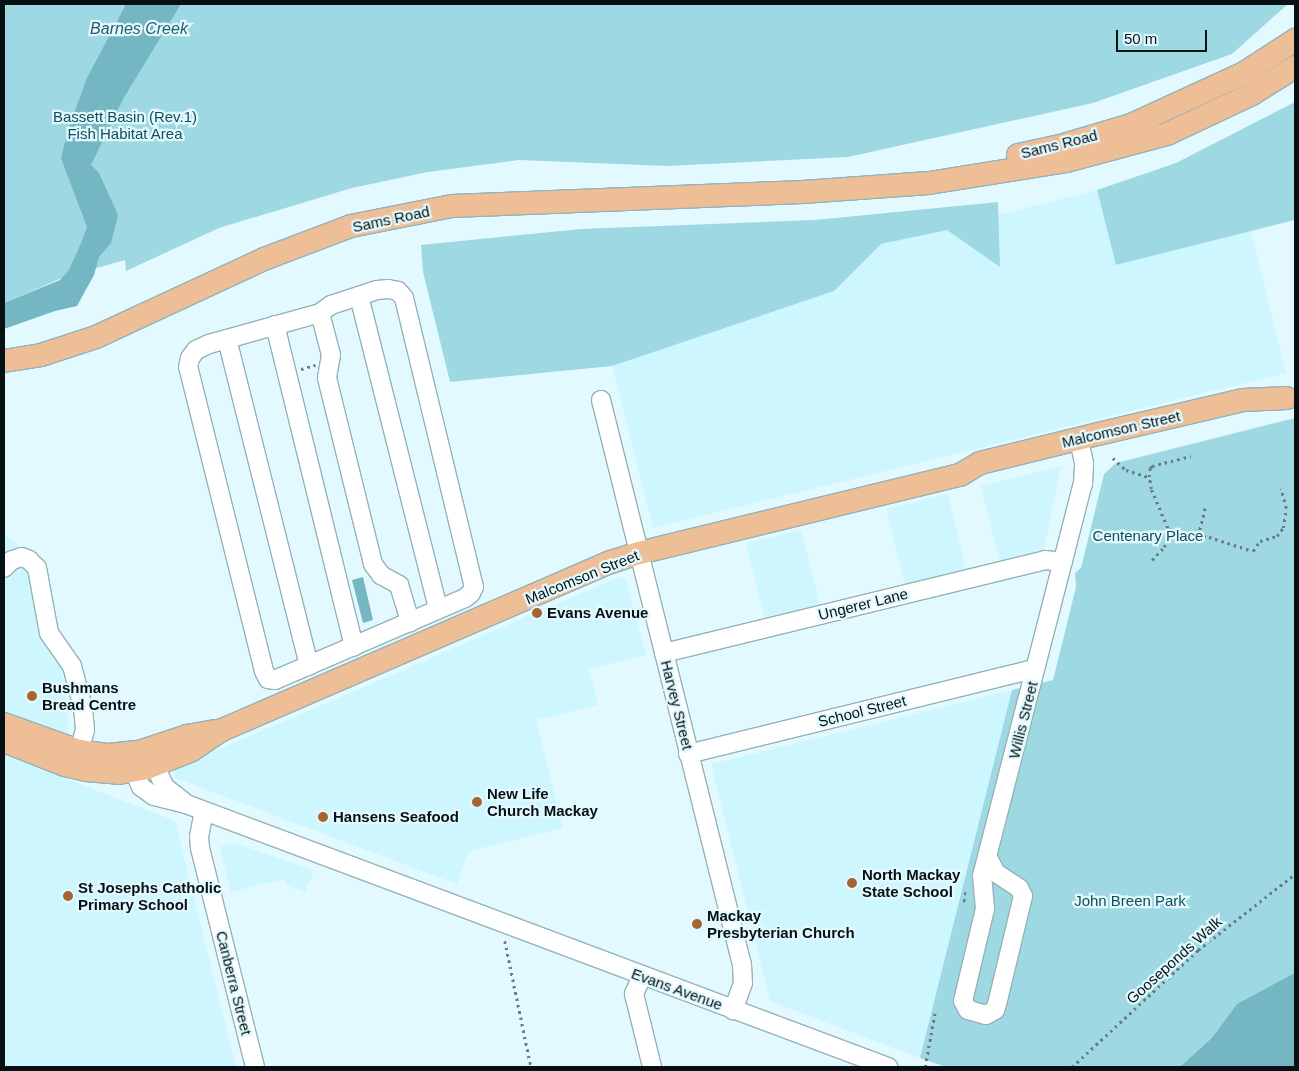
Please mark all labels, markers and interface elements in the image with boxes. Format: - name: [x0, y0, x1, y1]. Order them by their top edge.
- water label: Barnes Creek: [90, 19, 188, 39]
- scale bar: [1119, 20, 1210, 52]
- text: 50 m: [1124, 30, 1157, 47]
- park label: Bassett Basin (Rev.1) Fish Habitat Area: [53, 107, 197, 142]
- street label: Sams Road: [1019, 126, 1099, 162]
- street label: Sams Road: [351, 202, 431, 236]
- street label: Malcomson Street: [1060, 407, 1182, 451]
- park label: Centenary Place: [1093, 527, 1203, 545]
- street label: Malcomson Street: [523, 546, 641, 608]
- street label: Ungerer Lane: [816, 584, 910, 624]
- place label: Evans Avenue: [547, 604, 649, 622]
- marker: Evans Avenue: [531, 607, 543, 619]
- street label: Harvey Street: [657, 658, 697, 752]
- place label: Bushmans Bread Centre: [42, 678, 136, 713]
- street label: Willis Street: [1005, 679, 1041, 761]
- marker: Bushmans Bread Centre: [26, 690, 38, 702]
- street label: School Street: [816, 691, 908, 731]
- place label: New Life Church Mackay: [487, 784, 598, 819]
- marker: New Life Church Mackay: [471, 796, 483, 808]
- place label: Hansens Seafood: [333, 808, 459, 826]
- marker: Hansens Seafood: [317, 811, 329, 823]
- place label: North Mackay State School: [862, 865, 960, 900]
- marker: North Mackay State School: [846, 877, 858, 889]
- place label: St Josephs Catholic Primary School: [78, 878, 221, 913]
- marker: St Josephs Catholic Primary School: [62, 890, 74, 902]
- park label: John Breen Park: [1074, 892, 1186, 910]
- place label: Mackay Presbyterian Church: [707, 906, 855, 941]
- street label: Gooseponds Walk: [1123, 912, 1225, 1008]
- marker: Mackay Presbyterian Church: [691, 918, 703, 930]
- street label: Canberra Street: [212, 929, 256, 1037]
- street label: Evans Avenue: [629, 964, 725, 1014]

